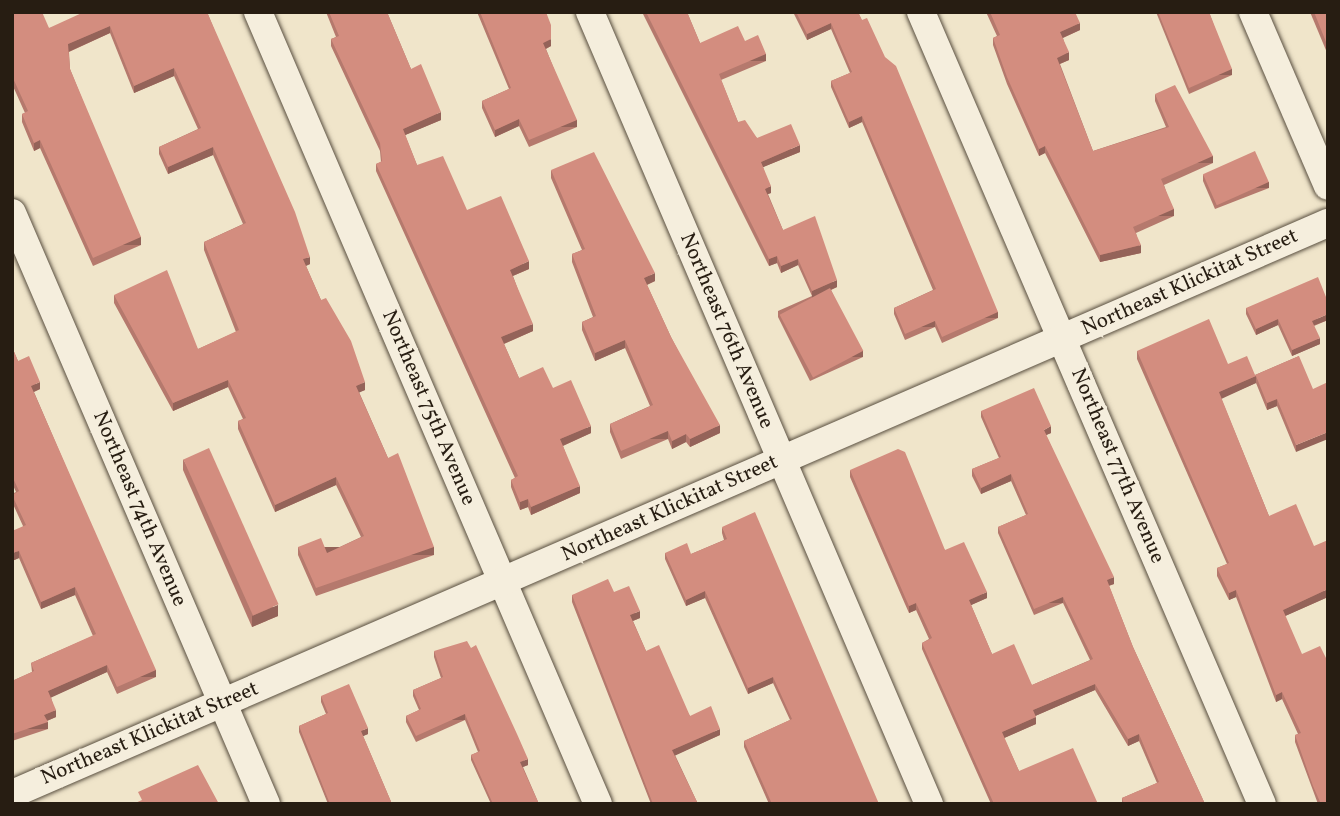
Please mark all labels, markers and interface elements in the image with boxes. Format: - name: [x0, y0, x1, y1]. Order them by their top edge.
- street label: Northeast Klickitat Street: [1078, 224, 1302, 342]
- street label: Northeast 76th Avenue: [673, 229, 779, 433]
- street label: Northeast 75th Avenue: [375, 307, 481, 509]
- street label: Northeast 77th Avenue: [1064, 365, 1170, 567]
- street label: Northeast 74th Avenue: [86, 408, 192, 610]
- street label: Northeast Klickitat Street: [558, 450, 782, 568]
- street label: Northeast Klickitat Street: [37, 677, 263, 791]

